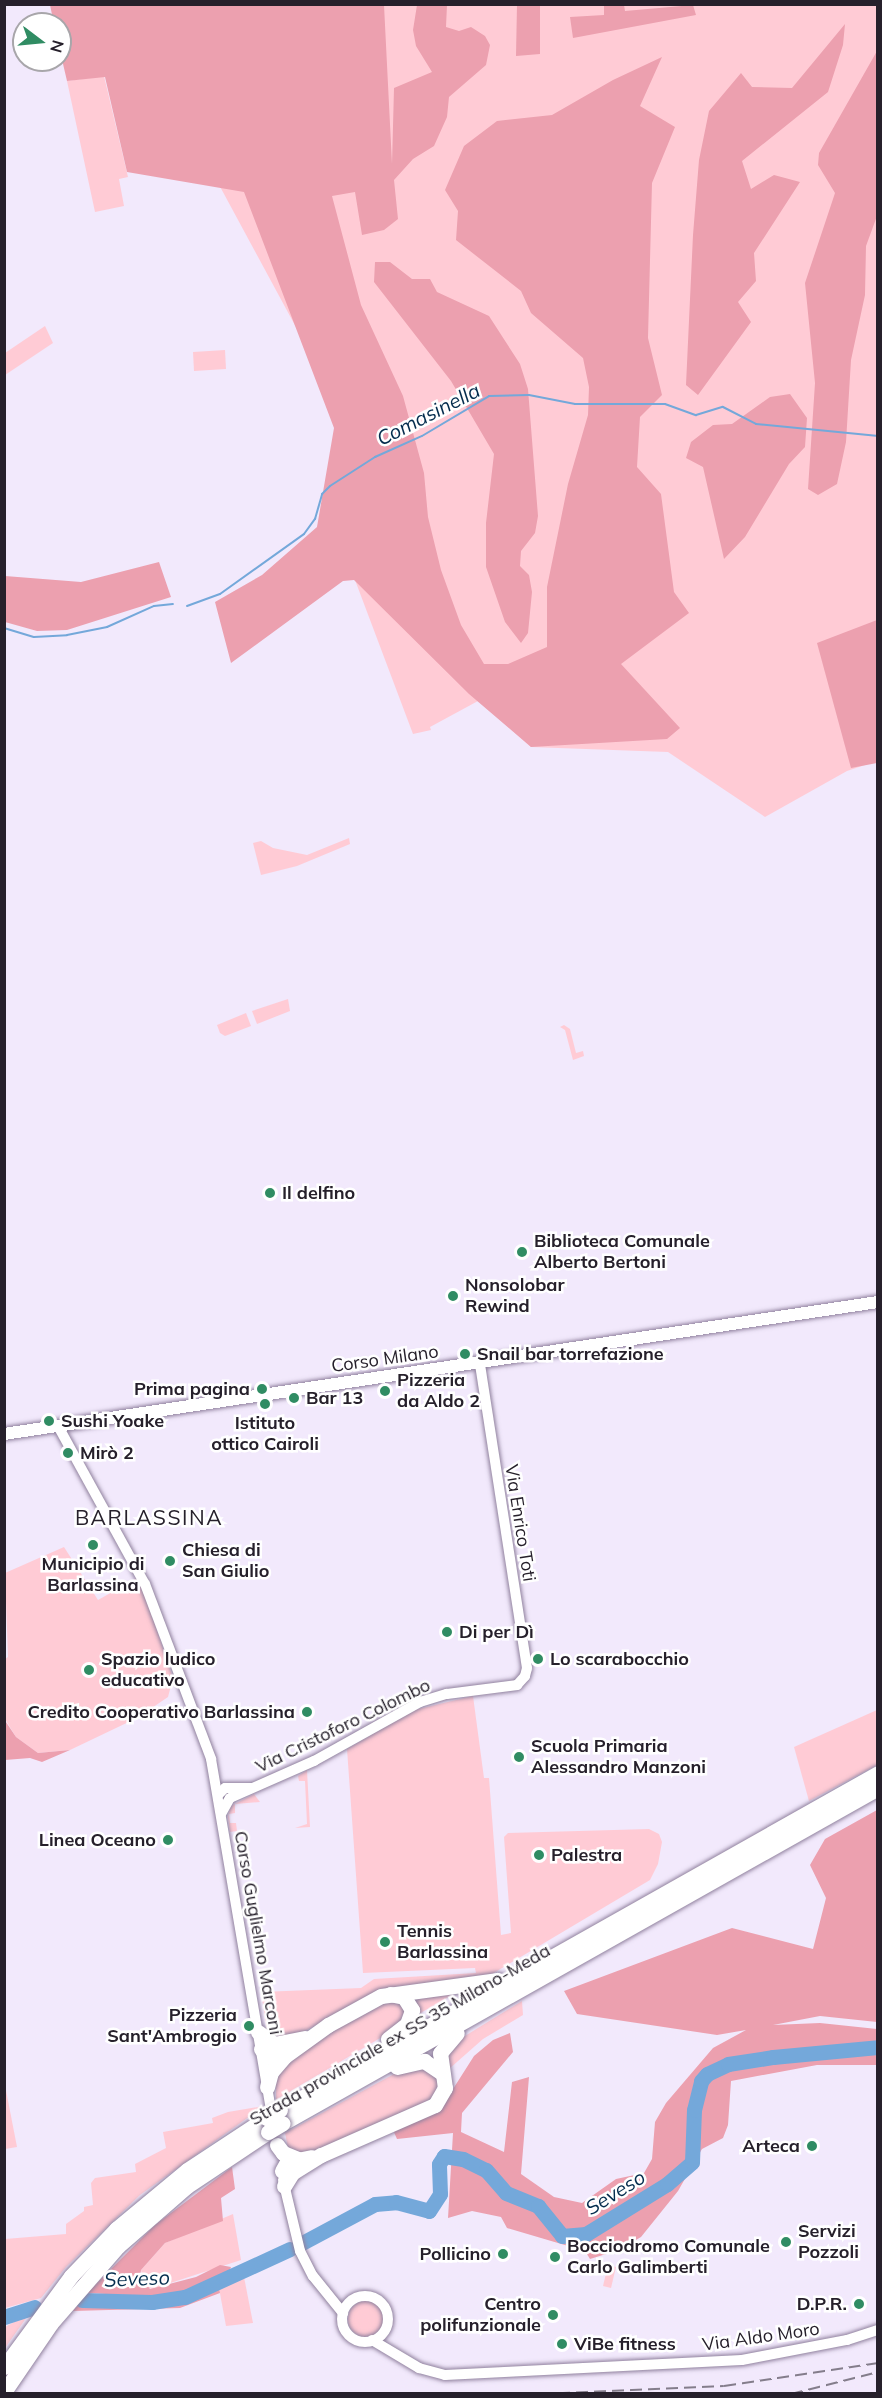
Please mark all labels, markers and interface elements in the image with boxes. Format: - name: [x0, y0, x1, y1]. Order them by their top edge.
- north arrow: [12, 12, 72, 72]
- text: N: [46, 38, 69, 55]
- water label: Comasinella: [372, 378, 484, 450]
- place label: Il delfino: [282, 1182, 355, 1204]
- marker: Il delfino: [263, 1186, 277, 1200]
- place label: Biblioteca Comunale Alberto Bertoni: [534, 1231, 710, 1274]
- marker: Biblioteca Comunale Alberto Bertoni: [515, 1245, 529, 1259]
- place label: Nonsolobar Rewind: [465, 1275, 565, 1318]
- marker: Nonsolobar Rewind: [446, 1289, 460, 1303]
- street label: Corso Milano: [330, 1341, 440, 1377]
- place label: Snail bar torrefazione: [477, 1343, 664, 1365]
- marker: Snail bar torrefazione: [458, 1347, 472, 1361]
- place label: Pizzeria da Aldo 2: [397, 1370, 480, 1412]
- place label: Prima pagina: [134, 1378, 250, 1400]
- marker: Prima pagina: [255, 1382, 269, 1396]
- marker: Pizzeria da Aldo 2: [378, 1384, 392, 1398]
- place label: Bar 13: [306, 1387, 363, 1409]
- marker: Bar 13: [287, 1391, 301, 1405]
- marker: Istituto ottico Cairoli: [258, 1397, 272, 1411]
- place label: Sushi Yoake: [61, 1410, 164, 1432]
- place label: Istituto ottico Cairoli: [211, 1413, 319, 1456]
- marker: Sushi Yoake: [42, 1414, 56, 1428]
- place label: Mirò 2: [80, 1442, 134, 1464]
- marker: Mirò 2: [61, 1446, 75, 1460]
- street label: Via Enrico Toti: [500, 1463, 540, 1583]
- district label: BARLASSINA: [75, 1504, 223, 1530]
- marker: Municipio di Barlassina: [86, 1538, 100, 1552]
- place label: Chiesa di San Giulio: [182, 1540, 269, 1582]
- place label: Municipio di Barlassina: [41, 1554, 145, 1596]
- marker: Chiesa di San Giulio: [163, 1554, 177, 1568]
- place label: Di per Dì: [459, 1621, 534, 1643]
- marker: Di per Dì: [440, 1625, 454, 1639]
- place label: Lo scarabocchio: [550, 1648, 689, 1670]
- place label: Spazio ludico educativo: [101, 1649, 216, 1692]
- marker: Lo scarabocchio: [531, 1652, 545, 1666]
- marker: Spazio ludico educativo: [82, 1663, 96, 1677]
- street label: Via Cristoforo Colombo: [252, 1674, 434, 1778]
- place label: Credito Cooperativo Barlassina: [28, 1701, 295, 1723]
- marker: Credito Cooperativo Barlassina: [300, 1705, 314, 1719]
- place label: Scuola Primaria Alessandro Manzoni: [531, 1736, 706, 1778]
- marker: Scuola Primaria Alessandro Manzoni: [512, 1750, 526, 1764]
- place label: Linea Oceano: [39, 1829, 156, 1851]
- street label: Corso Guglielmo Marconi: [229, 1829, 287, 2037]
- marker: Linea Oceano: [161, 1833, 175, 1847]
- place label: Palestra: [551, 1844, 622, 1866]
- marker: Palestra: [532, 1848, 546, 1862]
- place label: Tennis Barlassina: [397, 1921, 488, 1964]
- marker: Tennis Barlassina: [378, 1935, 392, 1949]
- street label: Strada provinciale ex SS 35 Milano-Meda: [246, 1940, 554, 2130]
- place label: Pizzeria Sant'Ambrogio: [107, 2005, 237, 2048]
- marker: Pizzeria Sant'Ambrogio: [242, 2019, 256, 2033]
- place label: Arteca: [742, 2135, 800, 2157]
- marker: Arteca: [805, 2139, 819, 2153]
- water label: Seveso: [581, 2164, 649, 2220]
- place label: Servizi Pozzoli: [798, 2221, 859, 2264]
- marker: Servizi Pozzoli: [779, 2235, 793, 2249]
- place label: Bocciodromo Comunale Carlo Galimberti: [567, 2236, 770, 2278]
- place label: Pollicino: [419, 2243, 491, 2265]
- marker: Pollicino: [496, 2247, 510, 2261]
- marker: Bocciodromo Comunale Carlo Galimberti: [548, 2250, 562, 2264]
- water label: Seveso: [104, 2265, 170, 2291]
- place label: D.P.R.: [797, 2293, 847, 2315]
- place label: Centro polifunzionale: [420, 2294, 541, 2336]
- marker: D.P.R.: [852, 2297, 866, 2311]
- marker: Centro polifunzionale: [546, 2308, 560, 2322]
- street label: Via Aldo Moro: [701, 2318, 821, 2356]
- place label: ViBe fitness: [574, 2333, 676, 2355]
- marker: ViBe fitness: [555, 2337, 569, 2351]

